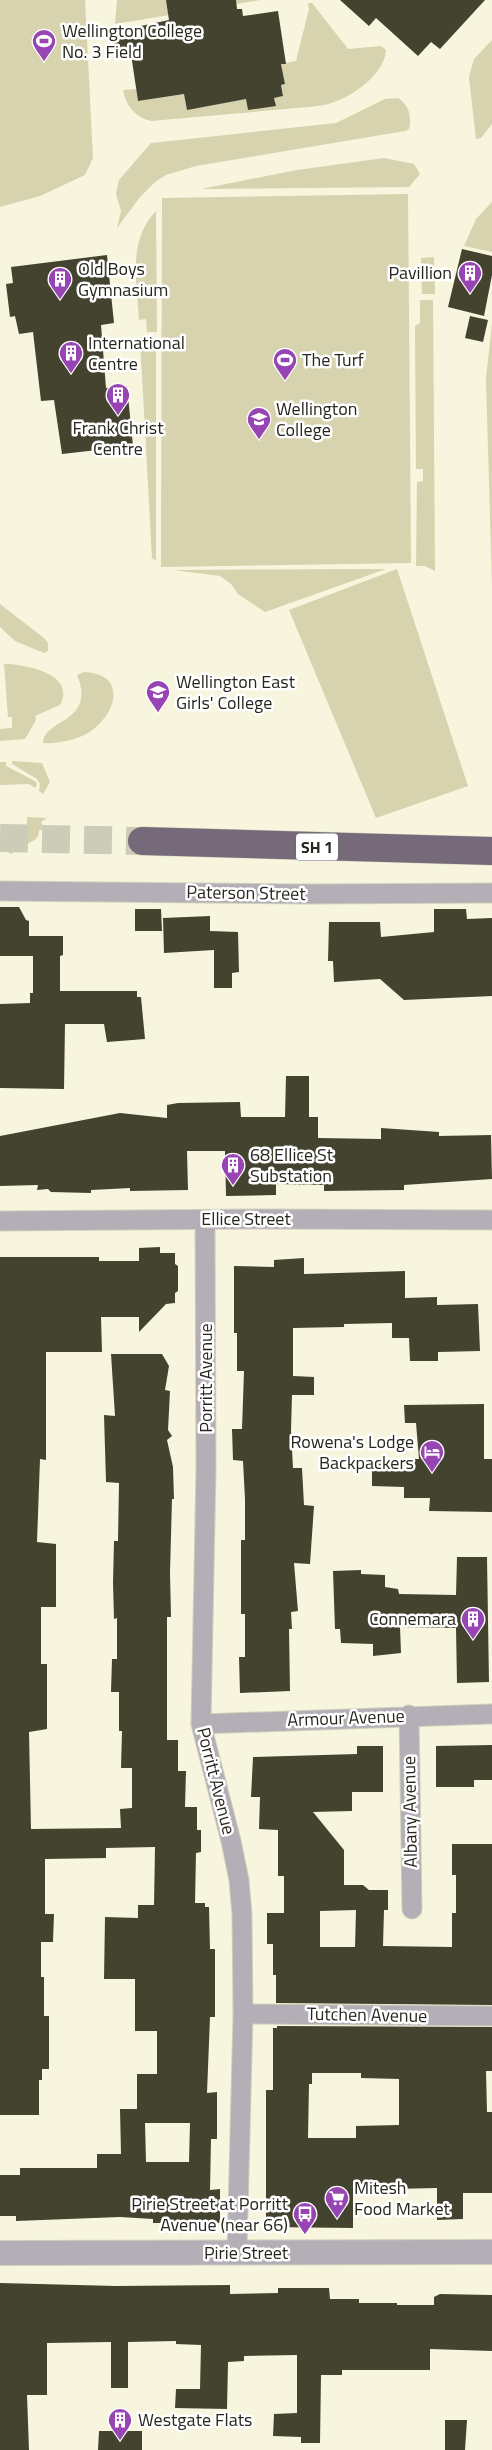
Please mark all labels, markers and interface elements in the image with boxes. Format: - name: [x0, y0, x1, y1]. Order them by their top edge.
- place label: Wellington College No. 3 Field: [62, 17, 202, 65]
- sports icon: Wellington College No. 3 Field: [31, 28, 57, 62]
- place label: Old Boys Gymnasium: [78, 255, 168, 303]
- place label: Pavillion: [388, 259, 452, 286]
- building icon: Pavillion: [457, 260, 483, 294]
- building icon: Old Boys Gymnasium: [47, 266, 73, 300]
- place label: International Centre: [88, 329, 185, 377]
- building icon: International Centre: [58, 340, 84, 374]
- place label: The Turf: [302, 346, 364, 373]
- sports icon: The Turf: [272, 347, 298, 381]
- building icon: Frank Christ Centre: [105, 382, 131, 416]
- place label: Wellington College: [276, 395, 357, 443]
- school or university icon: Wellington College: [246, 406, 272, 440]
- place label: Frank Christ Centre: [73, 414, 164, 462]
- place label: Wellington East Girls' College: [176, 668, 296, 716]
- school or university icon: Wellington East Girls' College: [145, 679, 171, 713]
- road number: SH 1: [296, 834, 338, 860]
- street label: Paterson Street: [186, 878, 306, 907]
- place label: 68 Ellice St Substation: [250, 1141, 334, 1189]
- building icon: 68 Ellice St Substation: [220, 1152, 246, 1186]
- street label: Ellice Street: [201, 1205, 291, 1232]
- street label: Porritt Avenue: [192, 1323, 219, 1433]
- place label: Rowena's Lodge Backpackers: [290, 1428, 414, 1476]
- hotel icon: Rowena's Lodge Backpackers: [419, 1439, 445, 1473]
- place label: Connemara: [369, 1605, 456, 1632]
- building icon: Connemara: [460, 1606, 486, 1640]
- street label: Armour Avenue: [287, 1702, 405, 1733]
- street label: Porritt Avenue: [190, 1725, 243, 1837]
- street label: Albany Avenue: [395, 1756, 424, 1868]
- street label: Tutchen Avenue: [307, 2000, 427, 2029]
- place label: Mitesh Food Market: [354, 2174, 450, 2222]
- supermarket icon: Mitesh Food Market: [324, 2185, 350, 2219]
- place label: Pirie Street at Porritt Avenue (near 66): [131, 2190, 289, 2238]
- bus stop icon: Pirie Street at Porritt Avenue (near 66): [292, 2201, 318, 2235]
- street label: Pirie Street: [204, 2239, 289, 2266]
- place label: Westgate Flats: [138, 2406, 252, 2433]
- building icon: Westgate Flats: [107, 2407, 133, 2441]

